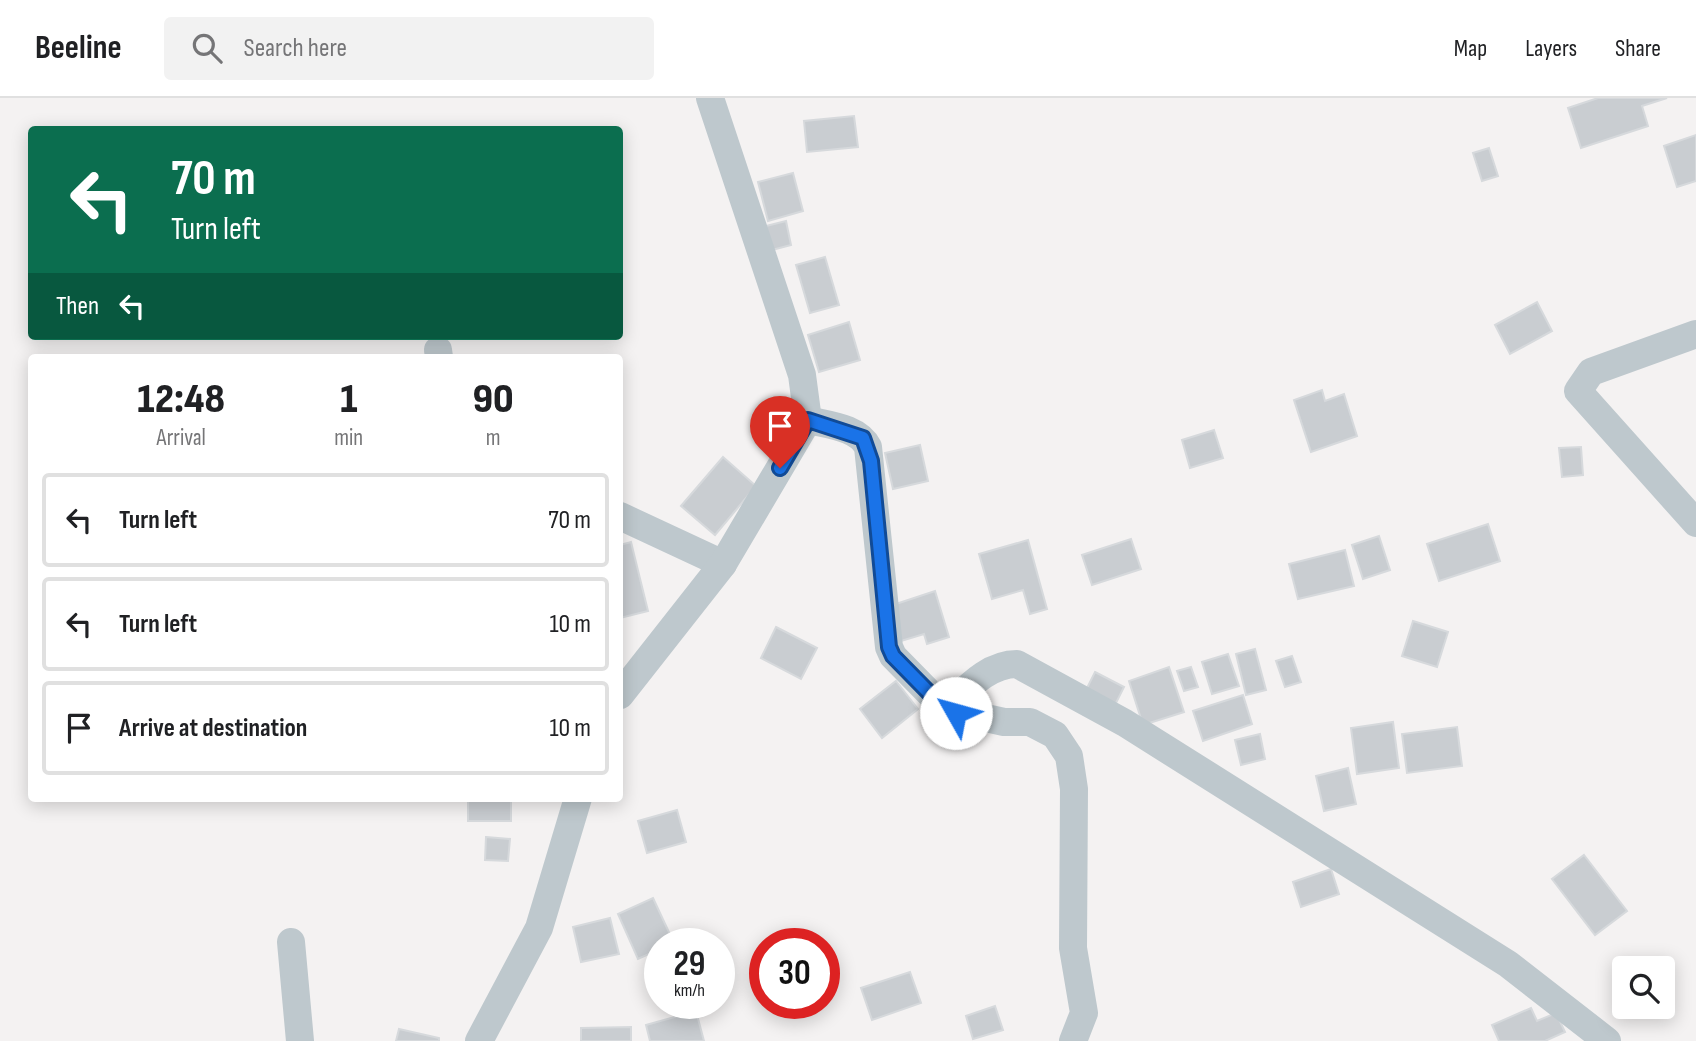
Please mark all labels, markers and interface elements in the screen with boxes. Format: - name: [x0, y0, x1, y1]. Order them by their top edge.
- search box: [164, 17, 654, 80]
- text: Beeline: [35, 28, 122, 68]
- icon: search: [188, 29, 226, 67]
- text: Search here: [244, 33, 347, 64]
- text: Map: [1454, 34, 1487, 63]
- text: Layers: [1525, 34, 1577, 63]
- text: Share: [1615, 34, 1661, 63]
- text: 70 m: [171, 150, 256, 209]
- icon: left: [56, 154, 147, 245]
- text: Turn left: [171, 210, 261, 249]
- icon: left: [113, 287, 151, 325]
- text: Then: [56, 291, 99, 322]
- text: 12:48: [137, 374, 225, 425]
- text: 1: [340, 374, 357, 425]
- text: 90: [473, 374, 514, 425]
- pin: [750, 396, 810, 468]
- icon: arrive: [761, 407, 799, 445]
- text: Arrival: [156, 424, 206, 452]
- text: min: [334, 424, 363, 452]
- text: m: [486, 424, 500, 452]
- icon: left: [60, 501, 98, 539]
- text: Turn left: [119, 505, 197, 536]
- text: 70 m: [548, 505, 591, 536]
- icon: left: [60, 605, 98, 643]
- text: Turn left: [119, 609, 197, 640]
- text: 10 m: [549, 609, 591, 640]
- position arrow: [919, 676, 993, 750]
- icon: arrive: [60, 709, 98, 747]
- text: Arrive at destination: [119, 713, 307, 744]
- text: 10 m: [549, 713, 591, 744]
- speed limit sign: 30: [749, 928, 840, 1019]
- text: 29: [674, 943, 705, 986]
- map controls: [1612, 956, 1675, 1019]
- button: search: [1612, 956, 1675, 1019]
- text: km/h: [674, 980, 705, 1001]

